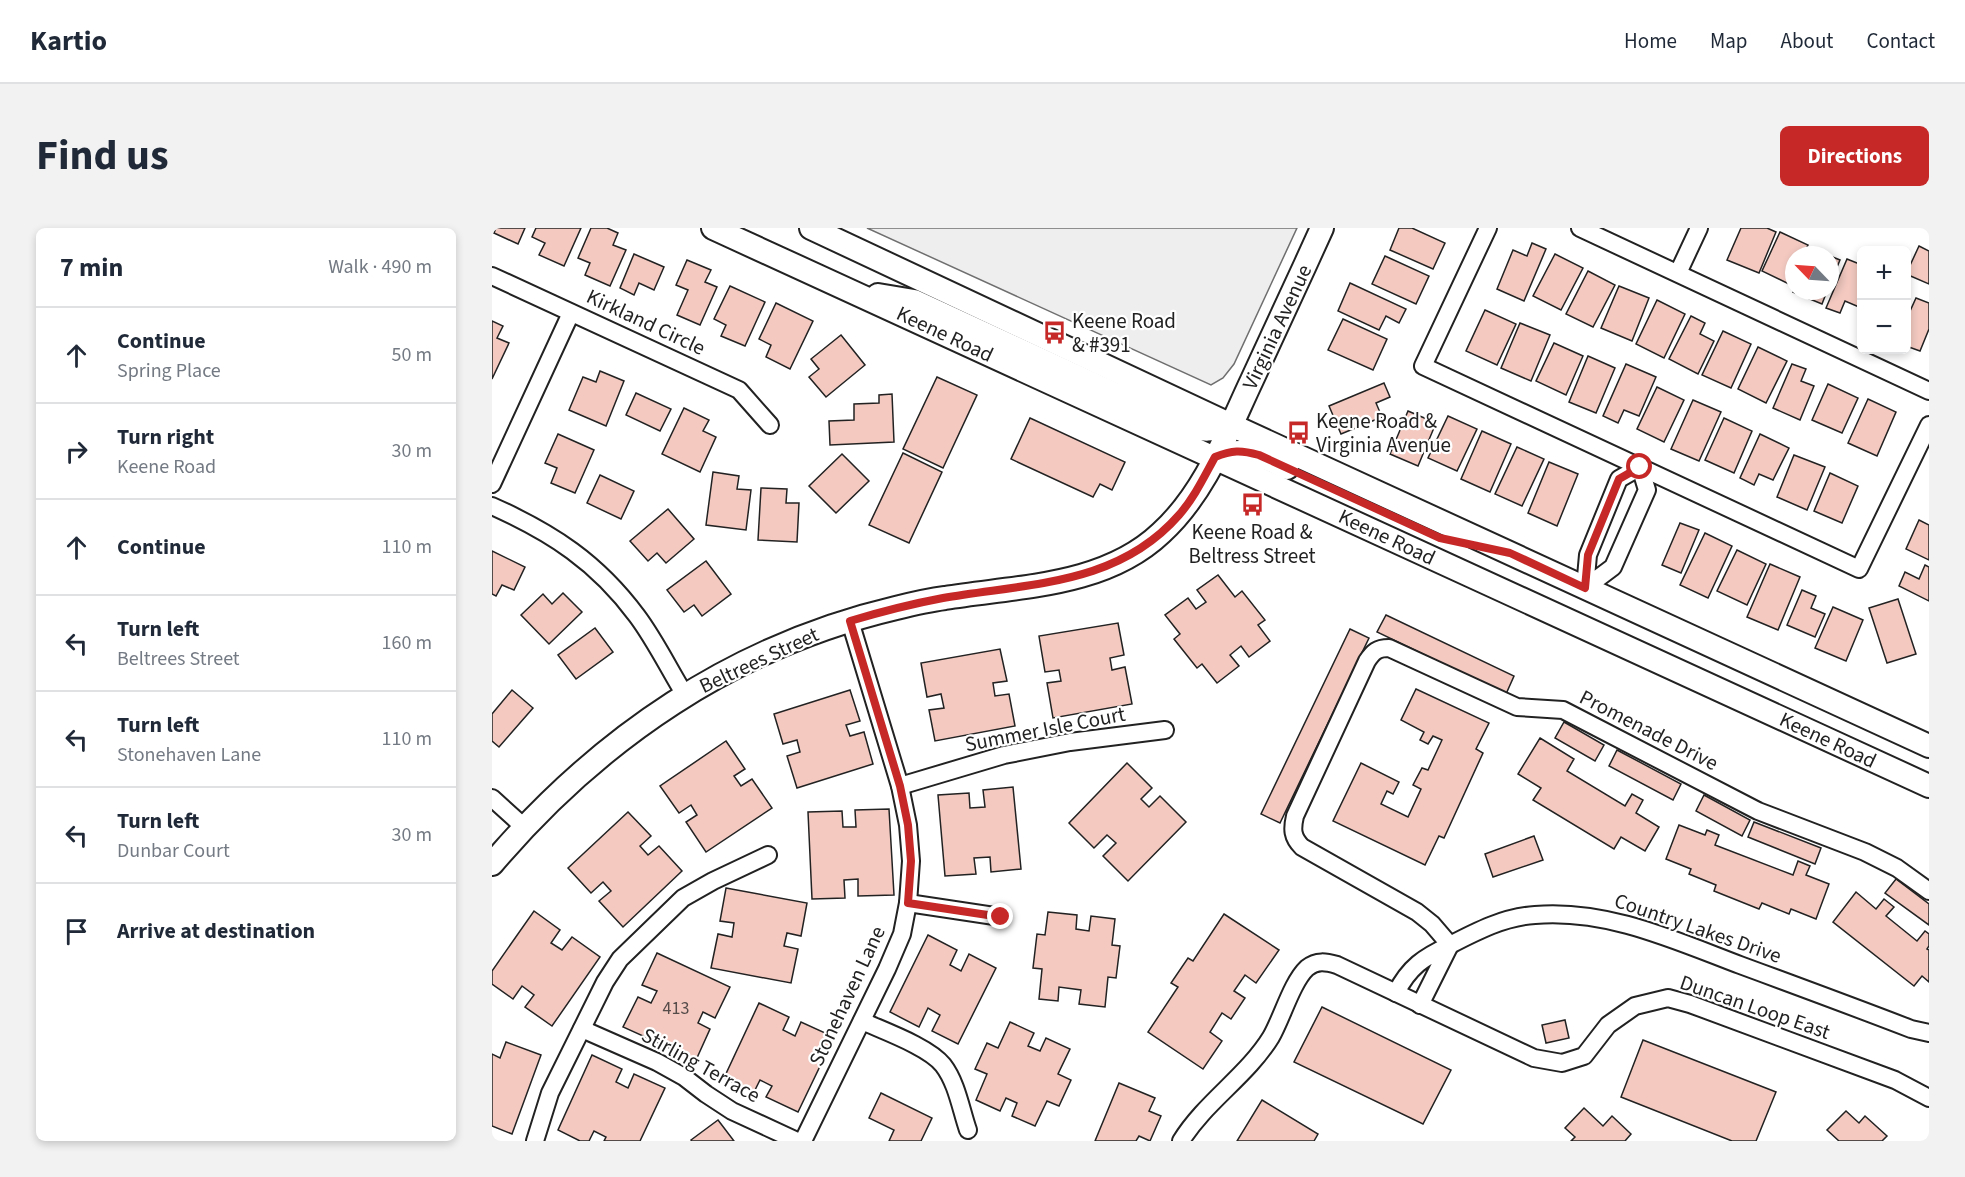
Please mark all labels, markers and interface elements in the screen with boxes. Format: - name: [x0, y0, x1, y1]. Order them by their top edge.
- text: Kartio: [30, 21, 107, 61]
- text: Home: [1624, 26, 1677, 56]
- text: Map: [1710, 26, 1748, 56]
- text: About: [1781, 26, 1833, 56]
- text: Contact: [1866, 26, 1935, 56]
- text: Find us: [36, 126, 169, 186]
- button: Directions: [1780, 126, 1929, 186]
- north arrow: [1785, 246, 1839, 300]
- map controls: [1857, 246, 1911, 354]
- button: +: [1857, 246, 1911, 300]
- text: 7 min: [60, 249, 123, 286]
- text: Walk · 490 m: [328, 253, 432, 281]
- street label: Virginia Avenue: [1235, 259, 1319, 395]
- street label: Kirkland Circle: [582, 281, 710, 363]
- street label: Keene Road: [892, 298, 998, 370]
- button: −: [1857, 300, 1911, 354]
- place label: Keene Road & #391: [1072, 306, 1176, 360]
- bus stop icon: Keene Road & #391: [1041, 320, 1067, 346]
- text: Continue: [117, 325, 206, 357]
- icon: ahead: [60, 339, 93, 372]
- text: 50 m: [392, 341, 432, 369]
- text: Spring Place: [117, 357, 221, 385]
- place label: Keene Road & Virginia Avenue: [1316, 406, 1451, 460]
- bus stop icon: Keene Road & Virginia Avenue: [1285, 420, 1311, 446]
- text: Turn right: [117, 421, 214, 453]
- icon: right: [60, 435, 93, 468]
- text: 30 m: [392, 437, 432, 465]
- text: Keene Road: [117, 453, 216, 481]
- route start: [1626, 453, 1652, 479]
- bus stop icon: Keene Road & Beltress Street: [1239, 491, 1265, 517]
- street label: Keene Road: [1334, 501, 1440, 573]
- place label: Keene Road & Beltress Street: [1188, 517, 1316, 571]
- icon: ahead: [60, 531, 93, 564]
- text: Continue: [117, 531, 206, 563]
- text: 110 m: [382, 533, 432, 561]
- text: Turn left: [117, 613, 199, 645]
- street label: Beltrees Street: [694, 619, 824, 701]
- icon: left: [60, 627, 93, 660]
- text: 160 m: [382, 629, 432, 657]
- text: Beltrees Street: [117, 645, 240, 673]
- street label: Promenade Drive: [1574, 682, 1724, 778]
- street label: Summer Isle Court: [962, 699, 1128, 759]
- street label: Keene Road: [1775, 704, 1881, 776]
- text: Turn left: [117, 709, 199, 741]
- icon: left: [60, 723, 93, 756]
- text: 110 m: [382, 725, 432, 753]
- text: Stonehaven Lane: [117, 741, 261, 769]
- text: Turn left: [117, 805, 199, 837]
- icon: left: [60, 819, 93, 852]
- text: 30 m: [392, 821, 432, 849]
- text: Dunbar Court: [117, 837, 230, 865]
- street label: Country Lakes Drive: [1610, 885, 1786, 971]
- route end: [987, 903, 1013, 929]
- icon: arrive: [60, 915, 93, 948]
- text: Arrive at destination: [117, 915, 315, 947]
- street label: Stonehaven Lane: [801, 921, 893, 1071]
- street label: Duncan Loop East: [1676, 967, 1834, 1047]
- house number: 413: [663, 996, 689, 1021]
- street label: Stirling Terrace: [636, 1020, 766, 1110]

